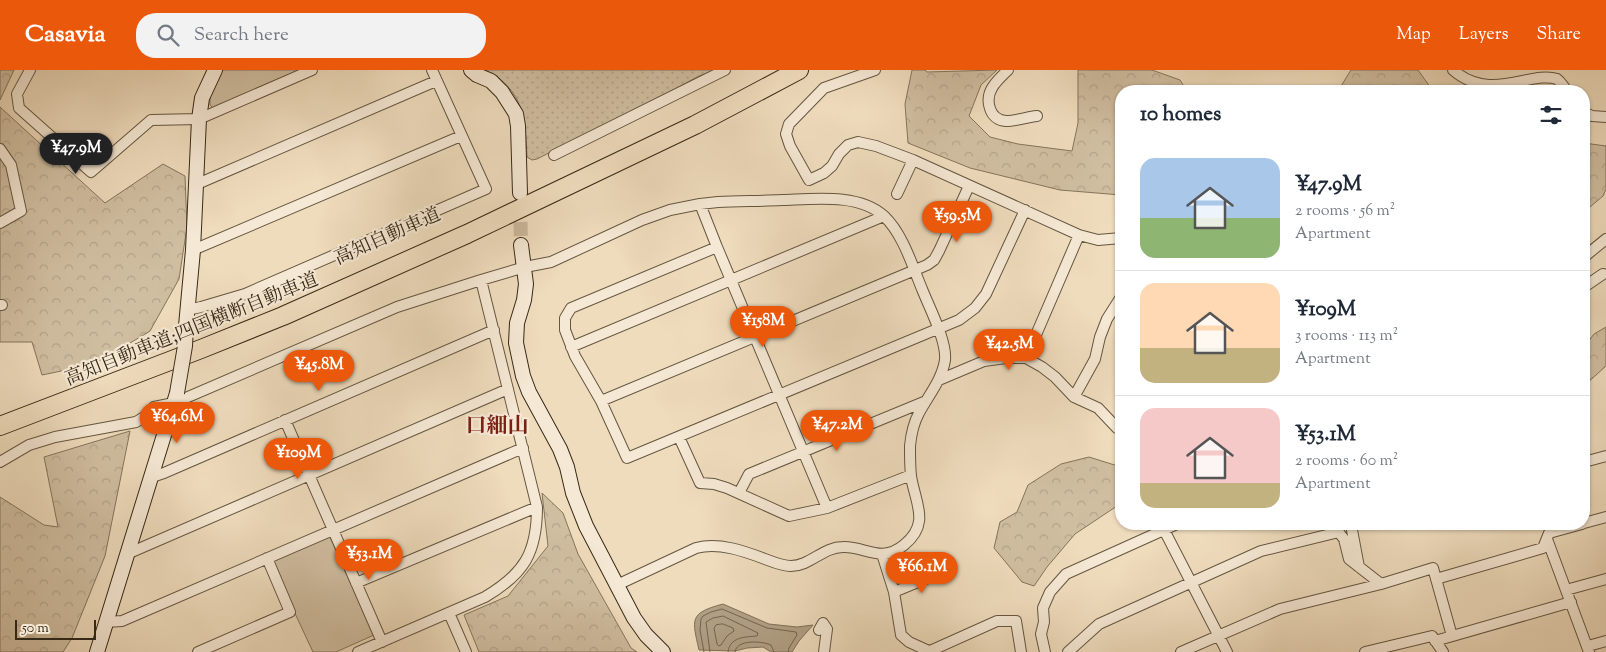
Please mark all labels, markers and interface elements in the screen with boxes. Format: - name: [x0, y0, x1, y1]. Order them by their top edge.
- search box: [136, 13, 486, 58]
- text: Casavia: [25, 18, 106, 52]
- icon: search: [154, 21, 182, 49]
- text: Search here: [194, 22, 289, 49]
- text: Map: [1396, 22, 1431, 48]
- text: Layers: [1459, 22, 1509, 48]
- text: Share: [1537, 22, 1581, 48]
- text: 10 homes: [1140, 100, 1221, 130]
- icon: filters: [1537, 101, 1565, 129]
- pin: ¥47.9M: [35, 132, 117, 175]
- text: ¥47.9M: [51, 137, 101, 160]
- text: ¥47.9M: [1295, 170, 1362, 200]
- icon: home: [1180, 178, 1240, 238]
- pin: ¥59.5M: [916, 200, 998, 243]
- text: 2 rooms · 56 m²: [1295, 200, 1395, 223]
- street label: 高知自動車道: [330, 202, 446, 273]
- text: ¥59.5M: [933, 205, 981, 228]
- text: Apartment: [1295, 223, 1371, 246]
- street label: 高知自動車道;四国横断自動車道: [61, 267, 323, 394]
- text: ¥109M: [1295, 295, 1356, 325]
- icon: home: [1180, 303, 1240, 363]
- pin: ¥158M: [728, 306, 798, 348]
- text: ¥158M: [741, 310, 785, 333]
- text: 3 rooms · 113 m²: [1295, 325, 1398, 348]
- pin: ¥42.5M: [968, 328, 1050, 371]
- text: ¥42.5M: [984, 333, 1034, 356]
- text: Apartment: [1295, 348, 1371, 371]
- pin: ¥45.8M: [278, 350, 360, 392]
- text: ¥45.8M: [294, 354, 344, 377]
- pin: ¥64.6M: [136, 402, 218, 444]
- text: ¥64.6M: [151, 406, 203, 429]
- pin: ¥47.2M: [796, 410, 878, 452]
- district label: 口細山: [466, 412, 529, 442]
- text: ¥47.2M: [812, 414, 862, 437]
- text: ¥53.1M: [1295, 420, 1356, 450]
- icon: home: [1180, 428, 1240, 488]
- pin: ¥109M: [263, 438, 333, 480]
- text: ¥109M: [275, 442, 321, 465]
- text: 2 rooms · 60 m²: [1295, 450, 1398, 473]
- text: Apartment: [1295, 473, 1371, 496]
- pin: ¥53.1M: [328, 538, 410, 581]
- text: ¥53.1M: [346, 543, 392, 566]
- pin: ¥66.1M: [881, 552, 963, 594]
- text: ¥66.1M: [897, 556, 947, 579]
- scale bar: [15, 617, 96, 640]
- text: 50 m: [22, 619, 49, 639]

